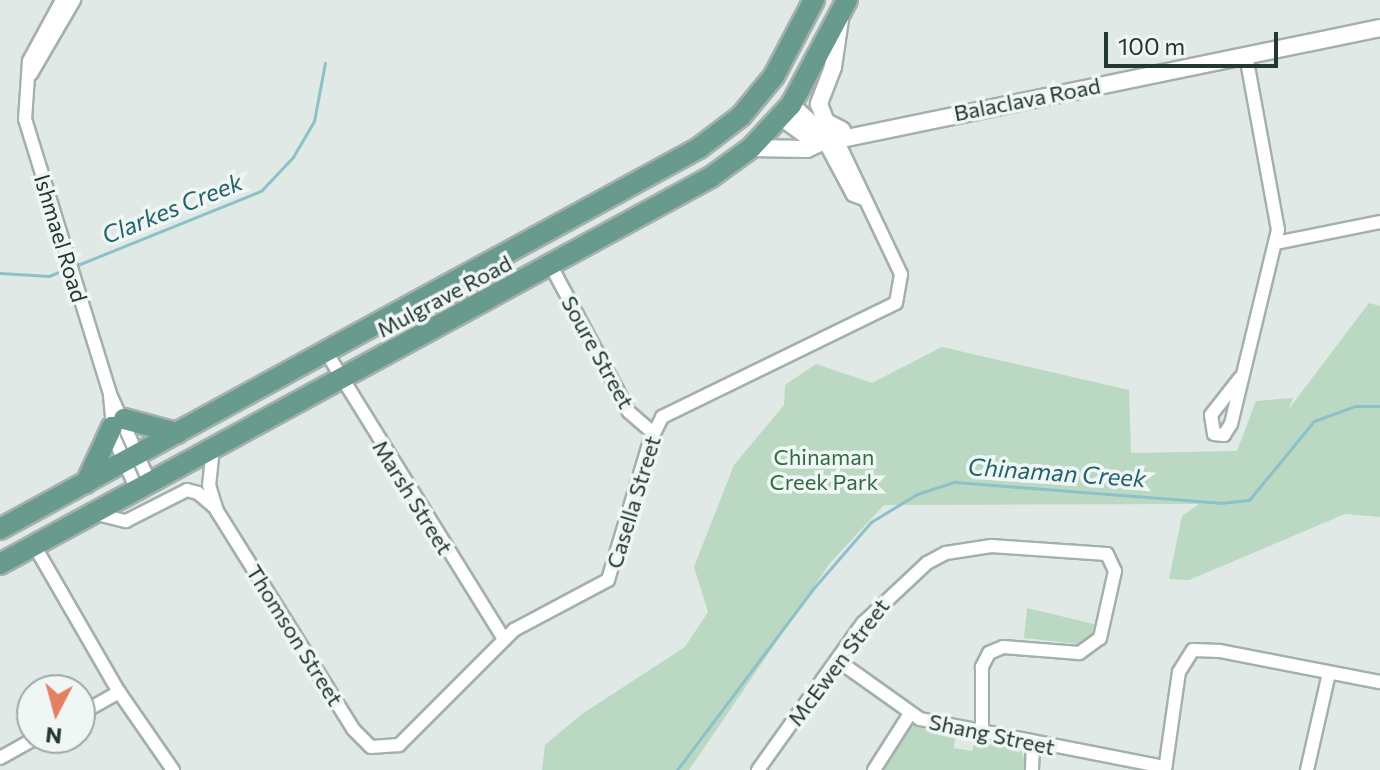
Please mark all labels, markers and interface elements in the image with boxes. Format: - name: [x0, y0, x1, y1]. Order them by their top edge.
- scale bar: [1108, 16, 1282, 66]
- text: 100 m: [1118, 31, 1185, 60]
- street label: Balaclava Road: [952, 72, 1102, 126]
- water label: Clarkes Creek: [97, 167, 247, 249]
- street label: Ishmael Road: [29, 171, 93, 305]
- street label: Mulgrave Road: [372, 249, 516, 343]
- street label: Soure Street: [556, 291, 640, 413]
- street label: Casella Street: [600, 433, 666, 571]
- street label: Marsh Street: [367, 435, 459, 559]
- park label: Chinaman Creek Park: [770, 443, 878, 494]
- water label: Chinaman Creek: [967, 451, 1147, 493]
- street label: Thomson Street: [241, 560, 349, 710]
- street label: McEwen Street: [782, 593, 894, 731]
- north arrow: [16, 674, 96, 754]
- street label: Shang Street: [927, 708, 1057, 760]
- text: N: [44, 722, 63, 751]

